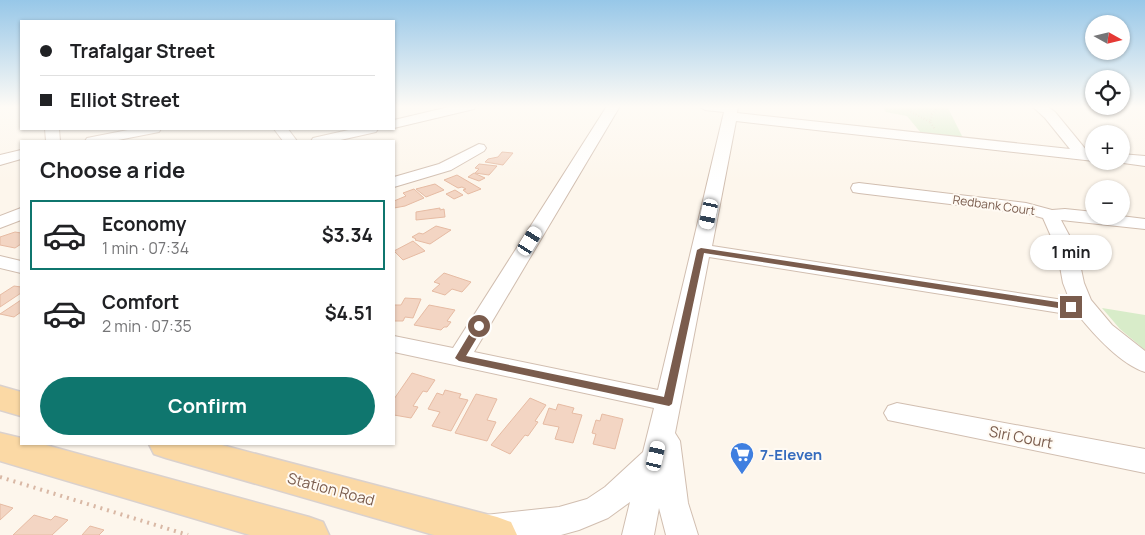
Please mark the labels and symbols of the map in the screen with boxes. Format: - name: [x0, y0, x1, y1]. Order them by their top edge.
- north arrow: [1085, 15, 1130, 60]
- street label: Redbank Court: [952, 191, 1036, 219]
- car: [698, 198, 719, 230]
- car: [515, 224, 544, 258]
- callout: 1 min: [1030, 234, 1112, 270]
- route end: [1060, 296, 1082, 318]
- route start: [468, 315, 490, 337]
- street label: Siri Court: [987, 421, 1055, 453]
- car: [645, 440, 666, 472]
- supermarket icon: 7-Eleven: [729, 441, 755, 475]
- place label: 7-Eleven: [760, 444, 822, 465]
- street label: Station Road: [285, 467, 377, 511]

